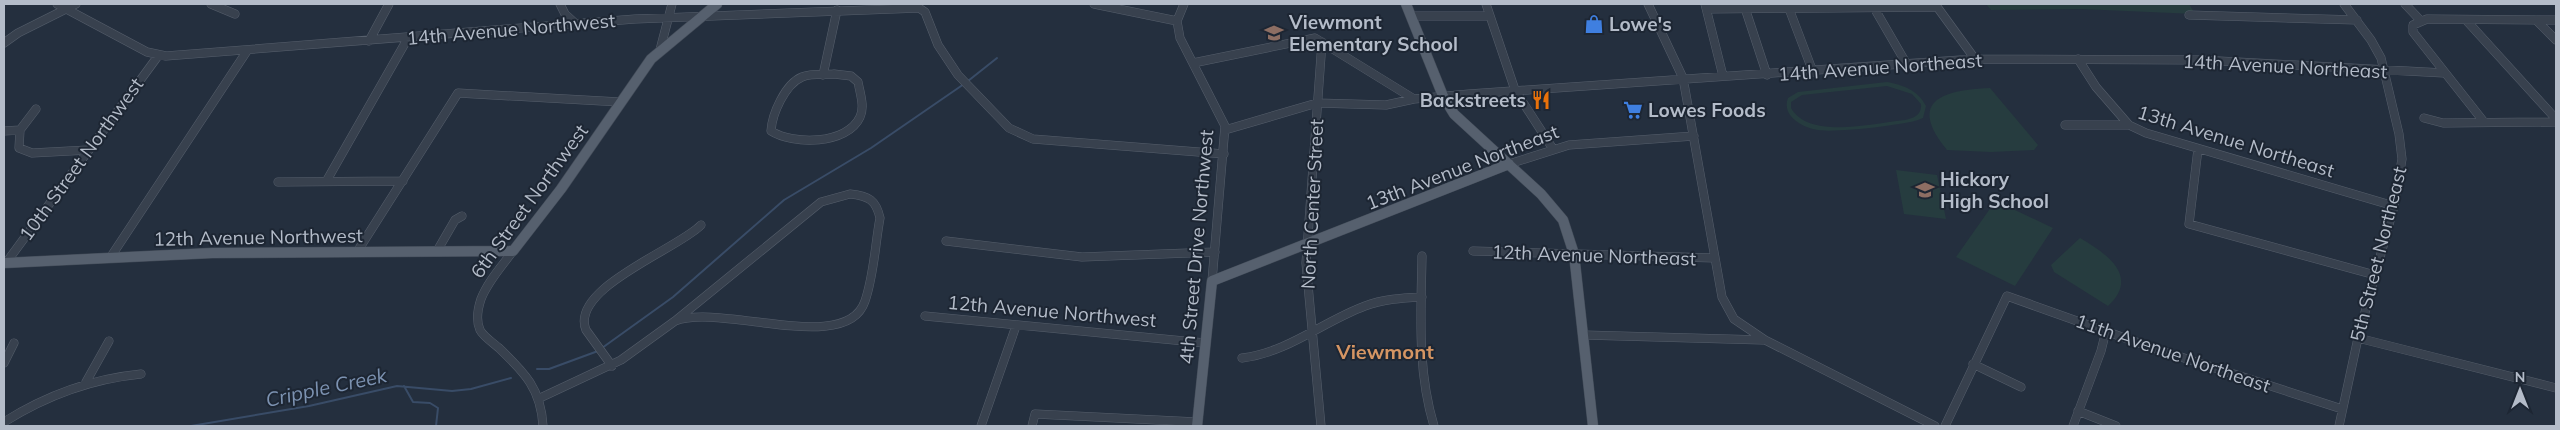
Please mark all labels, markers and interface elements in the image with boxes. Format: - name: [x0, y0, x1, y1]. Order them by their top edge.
- street label: 14th Avenue Northwest: [406, 8, 617, 50]
- place label: Viewmont Elementary School: [1288, 10, 1458, 56]
- place label: Lowe's: [1609, 12, 1672, 36]
- shop icon: Lowe's: [1583, 13, 1605, 35]
- school or university icon: Viewmont Elementary School: [1263, 22, 1285, 44]
- street label: 14th Avenue Northeast: [1777, 48, 1983, 86]
- street label: 14th Avenue Northeast: [2182, 49, 2388, 83]
- street label: 10th Street Northwest: [14, 72, 148, 245]
- place label: Backstreets: [1420, 88, 1526, 112]
- restaurant icon: Backstreets: [1530, 89, 1552, 111]
- place label: Lowes Foods: [1648, 98, 1766, 122]
- supermarket icon: Lowes Foods: [1622, 99, 1644, 121]
- street label: 13th Avenue Northeast: [2135, 100, 2338, 182]
- street label: North Center Street: [1296, 118, 1328, 290]
- street label: 6th Street Northwest: [465, 119, 593, 283]
- street label: 13th Avenue Northeast: [1362, 119, 1562, 215]
- street label: 4th Street Drive Northwest: [1174, 128, 1218, 365]
- street label: 5th Street Northeast: [2345, 164, 2411, 344]
- place label: Hickory High School: [1940, 167, 2049, 213]
- school or university icon: Hickory High School: [1914, 179, 1936, 201]
- street label: 12th Avenue Northwest: [153, 223, 363, 251]
- street label: 12th Avenue Northeast: [1491, 239, 1697, 271]
- street label: 12th Avenue Northwest: [947, 290, 1158, 332]
- street label: 11th Avenue Northeast: [2072, 308, 2274, 398]
- district label: Viewmont: [1335, 339, 1434, 364]
- water label: Cripple Creek: [263, 362, 390, 412]
- north arrow: [2495, 365, 2545, 415]
- text: N: [2515, 368, 2525, 386]

